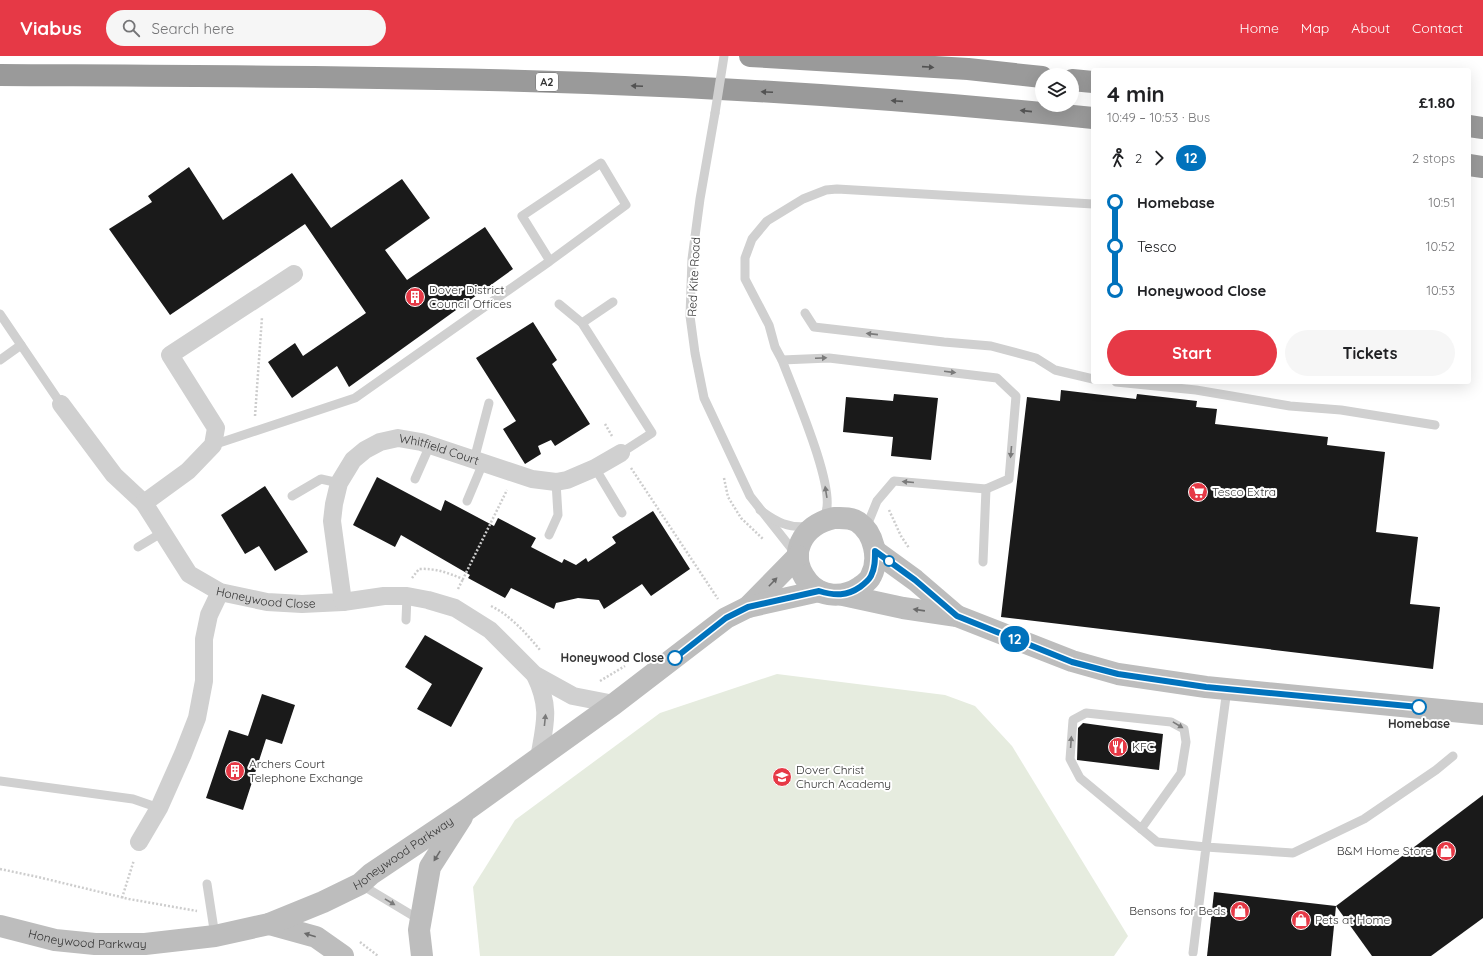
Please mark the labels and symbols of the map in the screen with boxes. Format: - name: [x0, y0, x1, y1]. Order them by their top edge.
- one-way arrow: [922, 63, 935, 70]
- road number: A2: [536, 73, 558, 91]
- one-way arrow: [631, 82, 643, 89]
- one-way arrow: [761, 88, 773, 95]
- one-way arrow: [891, 97, 903, 104]
- one-way arrow: [1020, 108, 1032, 115]
- street label: Red Kite Road: [684, 237, 703, 317]
- place label: Dover District Council Offices: [429, 282, 512, 311]
- building icon: Dover District Council Offices: [404, 286, 426, 308]
- one-way arrow: [866, 330, 878, 337]
- one-way arrow: [815, 355, 827, 362]
- one-way arrow: [944, 369, 956, 375]
- street label: Whitfield Court: [398, 430, 481, 468]
- one-way arrow: [1008, 446, 1014, 458]
- one-way arrow: [902, 479, 914, 486]
- supermarket icon: Tesco Extra: [1187, 481, 1209, 503]
- place label: Tesco Extra: [1212, 484, 1276, 499]
- one-way arrow: [822, 486, 828, 498]
- unlabelled marker: [883, 555, 895, 567]
- one-way arrow: [768, 577, 778, 587]
- street label: Honeywood Close: [215, 583, 316, 611]
- one-way arrow: [912, 607, 925, 613]
- line badge: 12: [997, 626, 1033, 652]
- place label: Honeywood Close: [561, 650, 664, 665]
- marker: Honeywood Close: [667, 650, 683, 666]
- marker: Homebase: [1411, 699, 1427, 715]
- one-way arrow: [542, 713, 549, 726]
- place label: Homebase: [1388, 716, 1450, 731]
- one-way arrow: [1172, 722, 1184, 729]
- one-way arrow: [1068, 736, 1074, 748]
- restaurant icon: KFC: [1107, 736, 1129, 758]
- place label: KFC: [1132, 739, 1155, 754]
- place label: Archers Court Telephone Exchange: [249, 756, 363, 785]
- building icon: Archers Court Telephone Exchange: [224, 760, 246, 782]
- place label: Dover Christ Church Academy: [796, 762, 891, 791]
- school or university icon: Dover Christ Church Academy: [771, 766, 793, 788]
- street label: Honeywood Parkway: [350, 813, 456, 893]
- shop icon: B&M Home Store: [1435, 840, 1457, 862]
- place label: B&M Home Store: [1337, 843, 1432, 858]
- one-way arrow: [434, 850, 441, 862]
- one-way arrow: [384, 898, 396, 905]
- shop icon: Bensons for Beds: [1229, 900, 1251, 922]
- place label: Bensons for Beds: [1129, 903, 1226, 918]
- shop icon: Pets at Home: [1290, 909, 1312, 931]
- place label: Pets at Home: [1315, 912, 1390, 927]
- street label: Honeywood Parkway: [27, 926, 147, 951]
- one-way arrow: [304, 932, 316, 938]

